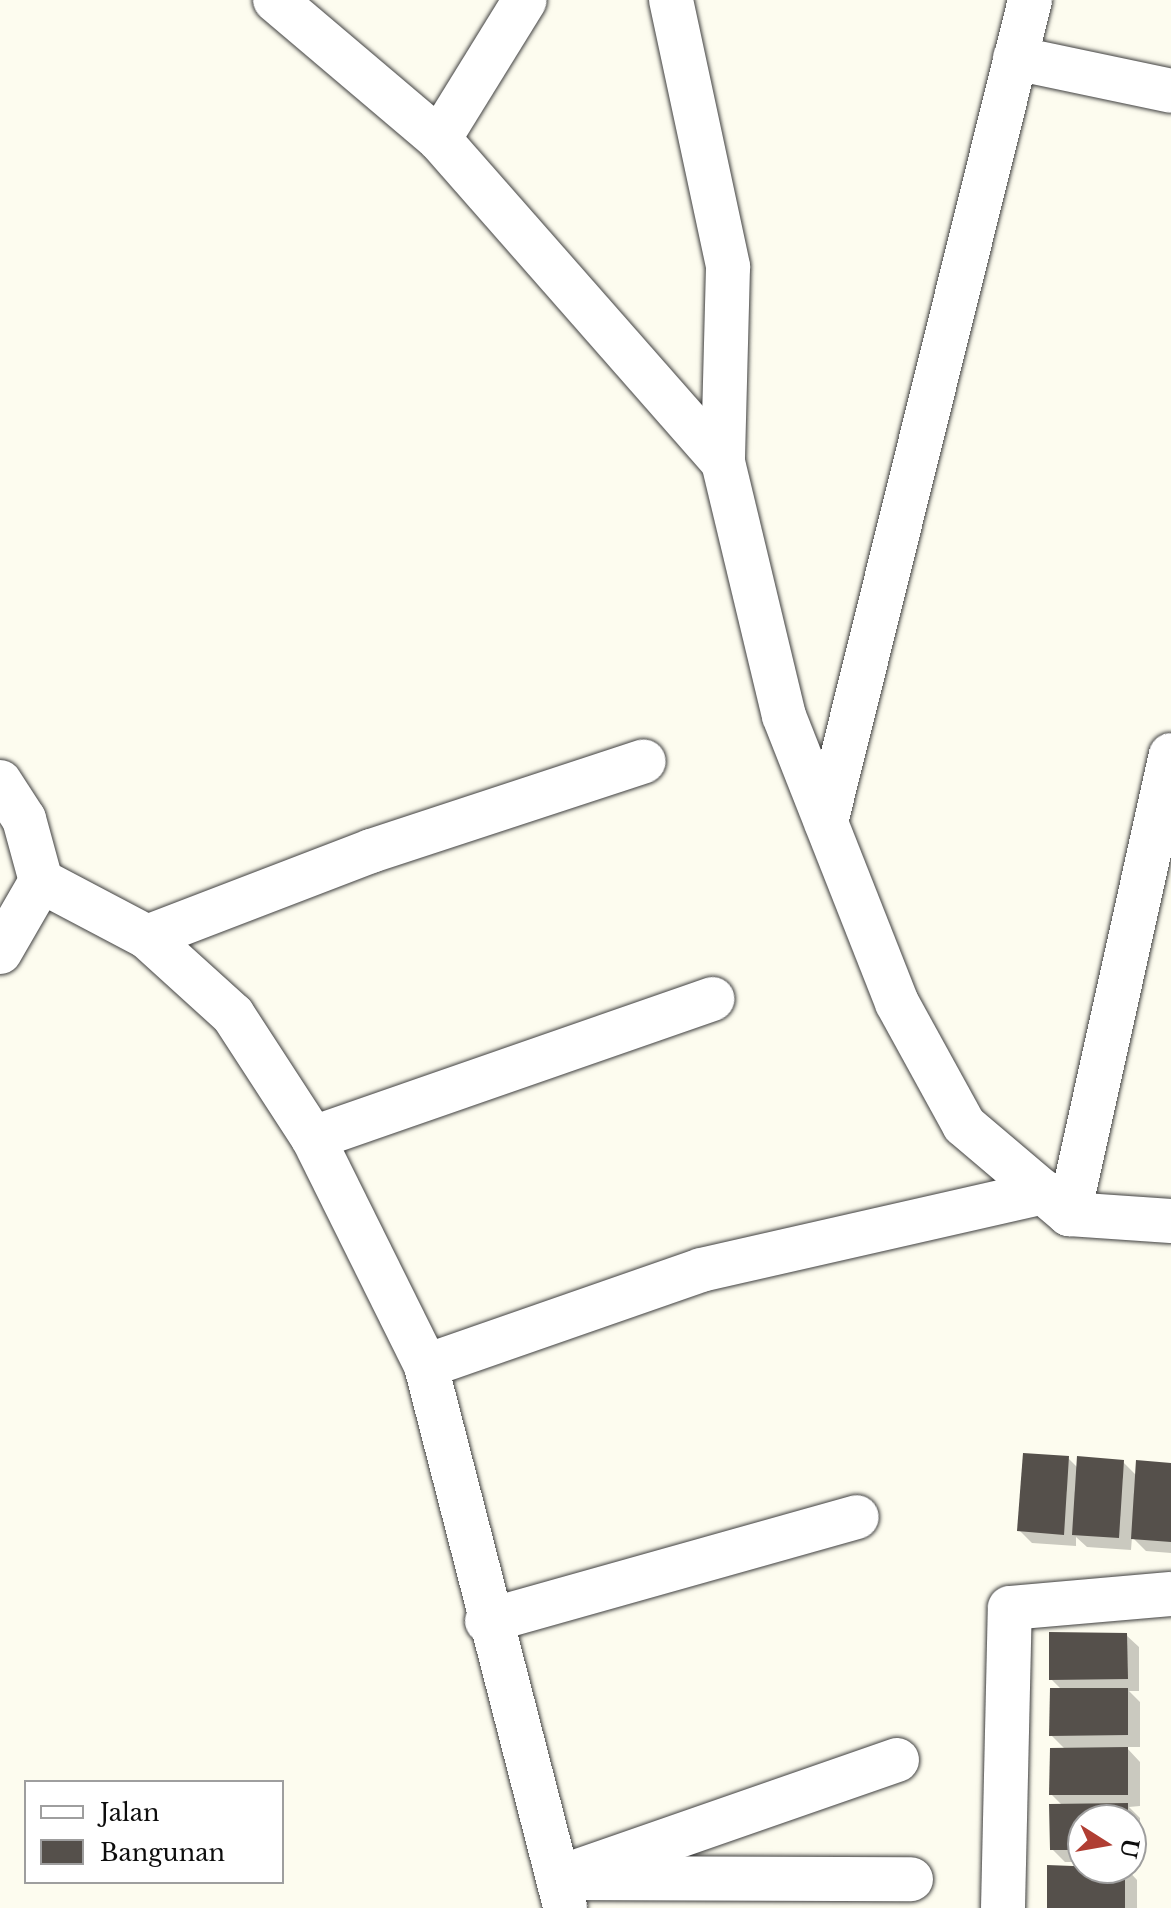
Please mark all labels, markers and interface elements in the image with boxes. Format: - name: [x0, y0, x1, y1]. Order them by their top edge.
- legend: [24, 1780, 284, 1884]
- text: Jalan: [100, 1798, 160, 1827]
- north arrow: [1067, 1804, 1147, 1884]
- text: U: [1114, 1836, 1144, 1860]
- text: Bangunan: [100, 1838, 225, 1867]

